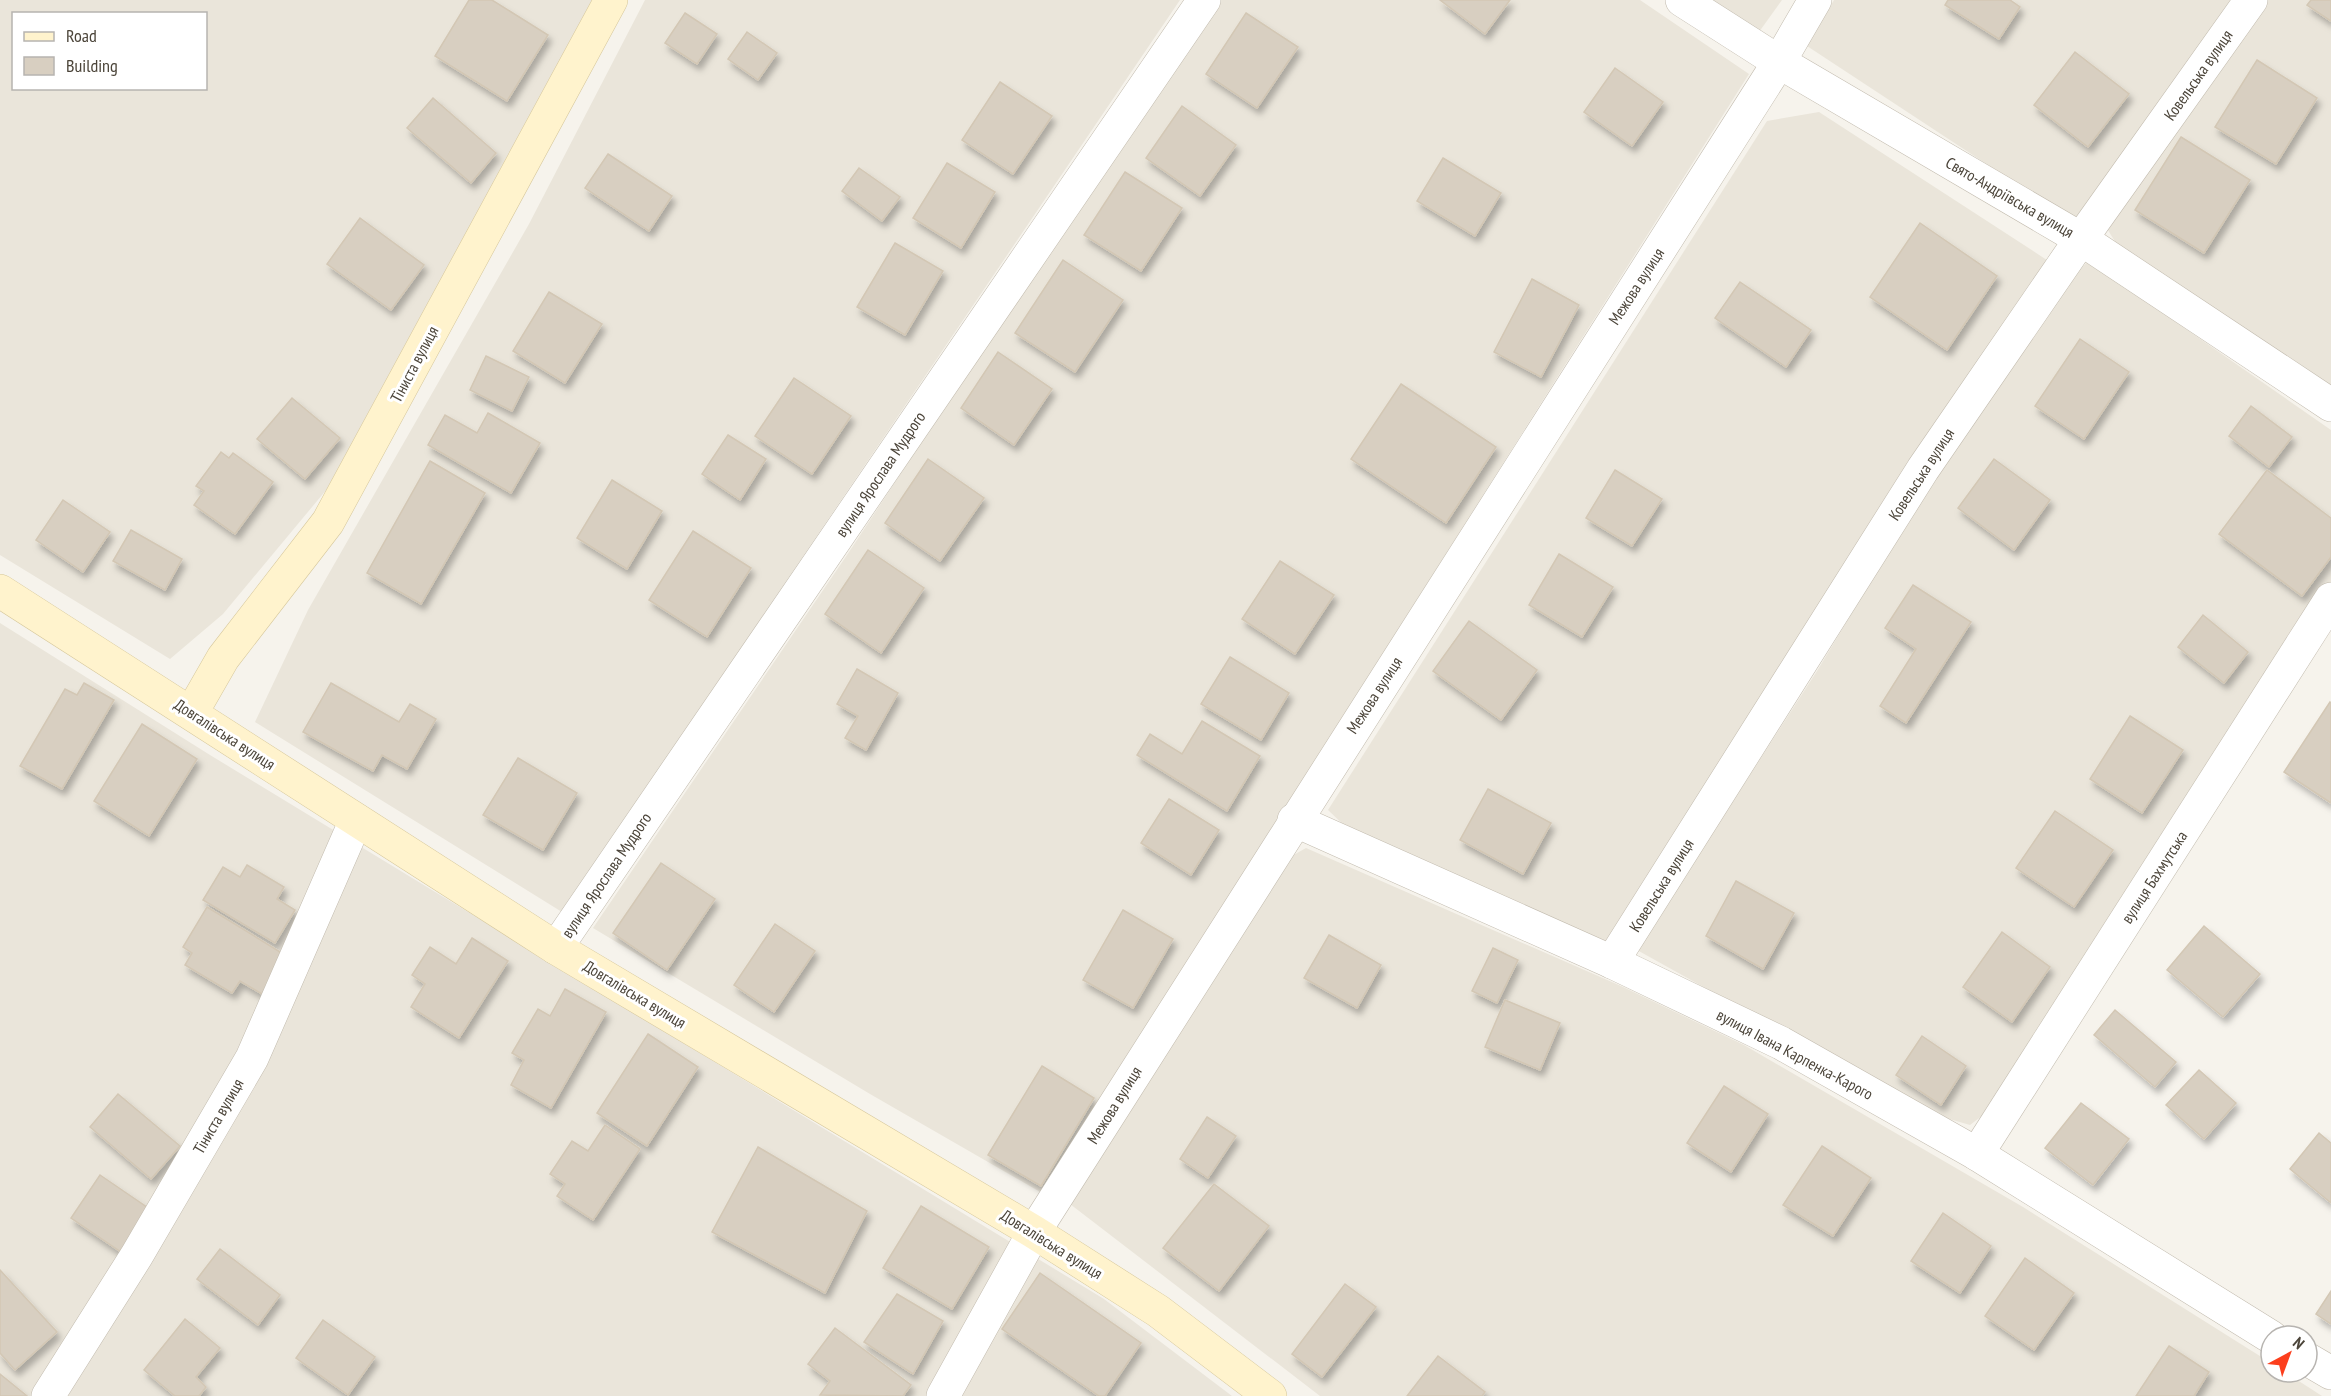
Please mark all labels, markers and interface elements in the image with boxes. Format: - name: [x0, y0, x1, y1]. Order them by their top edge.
- legend: [12, 12, 207, 90]
- text: Road: [66, 24, 97, 47]
- street label: Ковельська вулиця: [2159, 26, 2237, 124]
- text: Building: [66, 54, 118, 77]
- street label: Свято-Андріївська вулиця: [1942, 152, 2078, 242]
- street label: Межова вулиця: [1604, 244, 1668, 328]
- street label: Тіниста вулиця: [386, 322, 442, 406]
- street label: вулиця Ярослава Мудрого: [831, 407, 929, 540]
- street label: Ковельська вулиця: [1884, 424, 1958, 524]
- street label: Межова вулиця: [1342, 653, 1406, 737]
- street label: Довгалівська вулиця: [171, 694, 279, 774]
- street label: вулиця Ярослава Мудрого: [557, 808, 655, 941]
- street label: вулиця Бахмутська: [2117, 827, 2191, 927]
- street label: Ковельська вулиця: [1624, 835, 1698, 935]
- street label: Довгалівська вулиця: [580, 956, 690, 1032]
- street label: вулиця Івана Карпенка-Карого: [1713, 1004, 1877, 1104]
- street label: Межова вулиця: [1082, 1063, 1146, 1147]
- street label: Тіниста вулиця: [188, 1075, 248, 1157]
- street label: Довгалівська вулиця: [997, 1205, 1107, 1283]
- north arrow: [2259, 1324, 2319, 1384]
- text: N: [2289, 1332, 2309, 1353]

